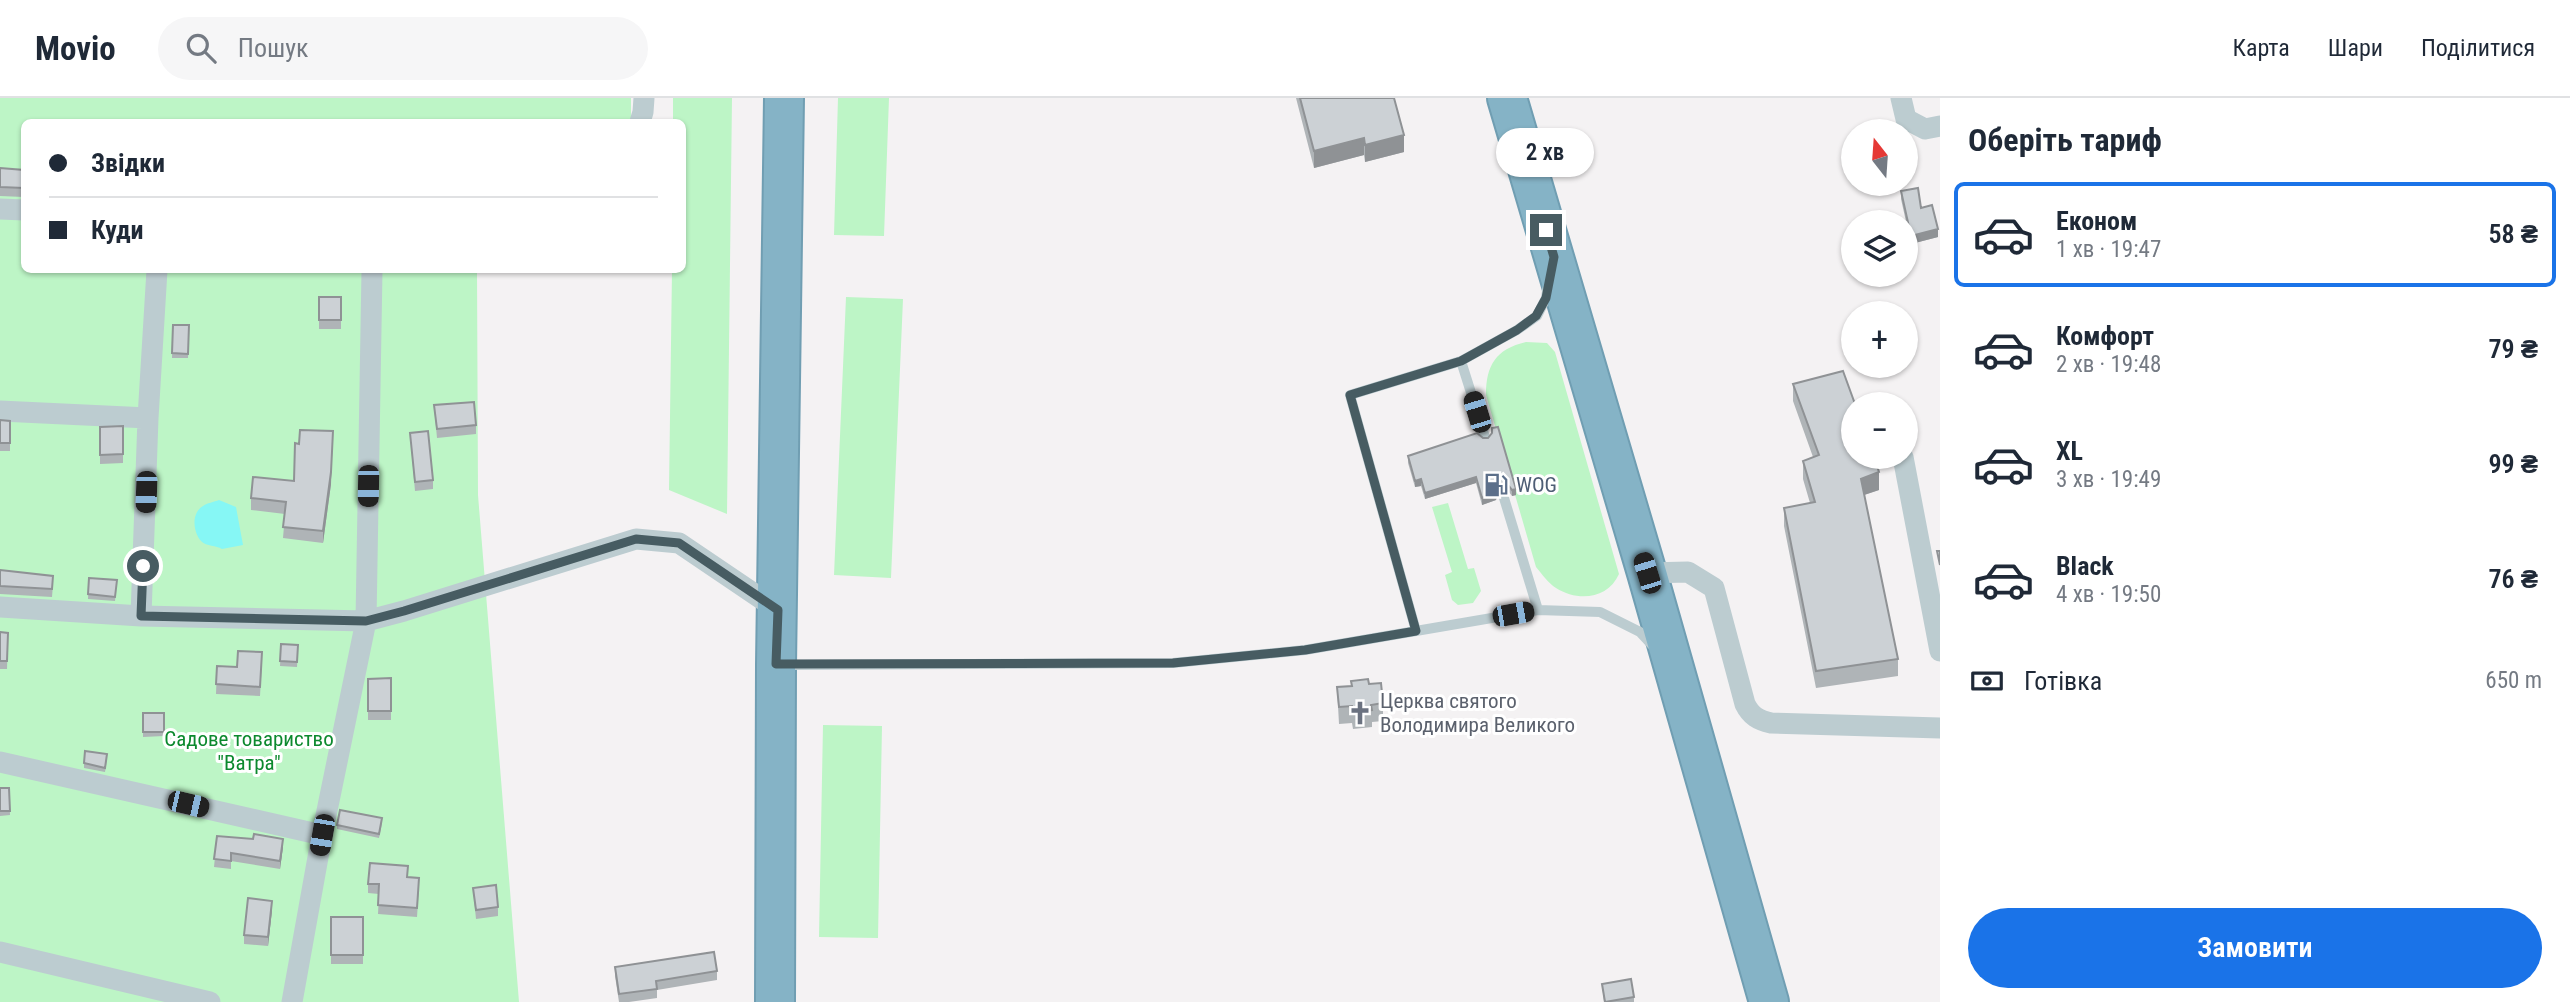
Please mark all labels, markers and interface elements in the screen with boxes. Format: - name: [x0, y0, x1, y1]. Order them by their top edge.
- search box: [158, 17, 648, 80]
- text: Movio: [35, 29, 116, 68]
- icon: search: [182, 29, 220, 67]
- text: Пошук: [238, 33, 309, 63]
- text: Карта: [2232, 34, 2290, 62]
- text: Шари: [2328, 34, 2383, 62]
- text: Поділитися: [2421, 34, 2535, 62]
- north arrow: [1841, 119, 1918, 196]
- map controls: [1841, 119, 1918, 469]
- text: Оберіть тариф: [1968, 121, 2162, 159]
- callout: 2 хв: [1497, 129, 1595, 178]
- text: 2 хв: [1526, 139, 1564, 166]
- text: Звідки: [91, 148, 165, 178]
- icon: car: [1972, 203, 2035, 266]
- text: Економ: [2056, 206, 2137, 236]
- button: layers: [1841, 210, 1918, 287]
- route end: [1530, 214, 1562, 246]
- text: Куди: [91, 215, 143, 245]
- text: 58 ₴: [2489, 219, 2538, 249]
- text: 1 хв · 19:47: [2056, 236, 2161, 263]
- button: +: [1841, 301, 1918, 378]
- icon: car: [1972, 318, 2035, 381]
- text: Комфорт: [2056, 321, 2154, 351]
- text: 79 ₴: [2489, 334, 2538, 364]
- text: 2 хв · 19:48: [2056, 351, 2161, 378]
- car: [1461, 389, 1494, 435]
- button: −: [1841, 392, 1918, 469]
- icon: car: [1972, 433, 2035, 496]
- text: XL: [2056, 436, 2083, 466]
- text: 99 ₴: [2489, 449, 2538, 479]
- car: [358, 465, 379, 507]
- text: 3 хв · 19:49: [2056, 466, 2161, 493]
- car: [135, 471, 158, 513]
- fuel station icon: WOG: [1482, 471, 1510, 499]
- place label: WOG: [1516, 473, 1557, 497]
- icon: car: [1972, 548, 2035, 611]
- route start: [127, 550, 159, 582]
- car: [1631, 550, 1664, 596]
- text: Black: [2056, 551, 2114, 581]
- text: 76 ₴: [2489, 564, 2538, 594]
- text: 4 хв · 19:50: [2056, 581, 2161, 608]
- car: [1491, 600, 1536, 628]
- icon: cash: [1968, 662, 2006, 700]
- text: Готівка: [2024, 666, 2102, 696]
- text: 650 m: [2485, 667, 2542, 694]
- place label: Церква святого Володимира Великого: [1380, 689, 1575, 737]
- church icon: Церква святого Володимира Великого: [1346, 699, 1374, 727]
- park label: Садове товариство "Ватра": [164, 727, 334, 775]
- car: [166, 789, 211, 819]
- car: [309, 812, 336, 858]
- button: Замовити: [1968, 908, 2542, 988]

